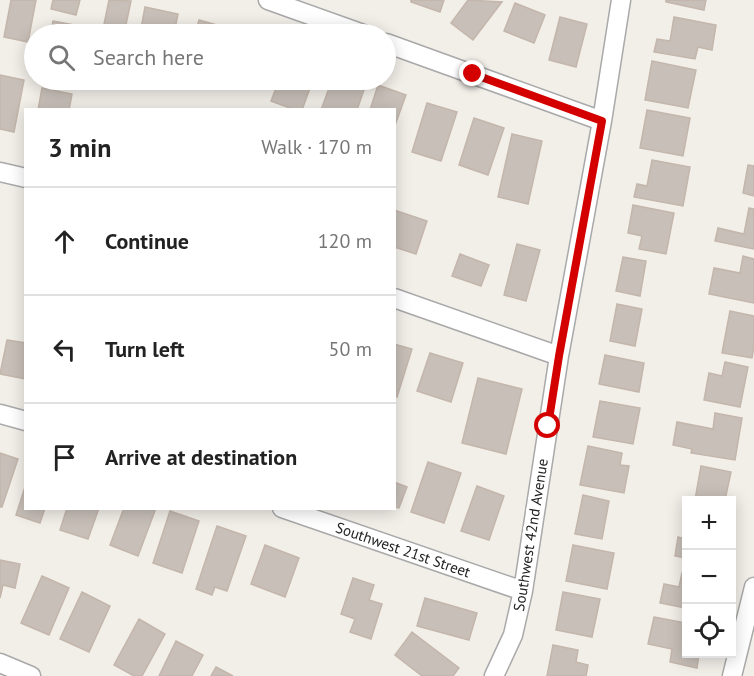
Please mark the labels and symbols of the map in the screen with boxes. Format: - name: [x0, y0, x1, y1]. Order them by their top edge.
- route end: [459, 60, 485, 86]
- route start: [534, 412, 560, 438]
- street label: Southwest 42nd Avenue: [509, 457, 552, 613]
- street label: Southwest 21st Street: [333, 518, 473, 582]

